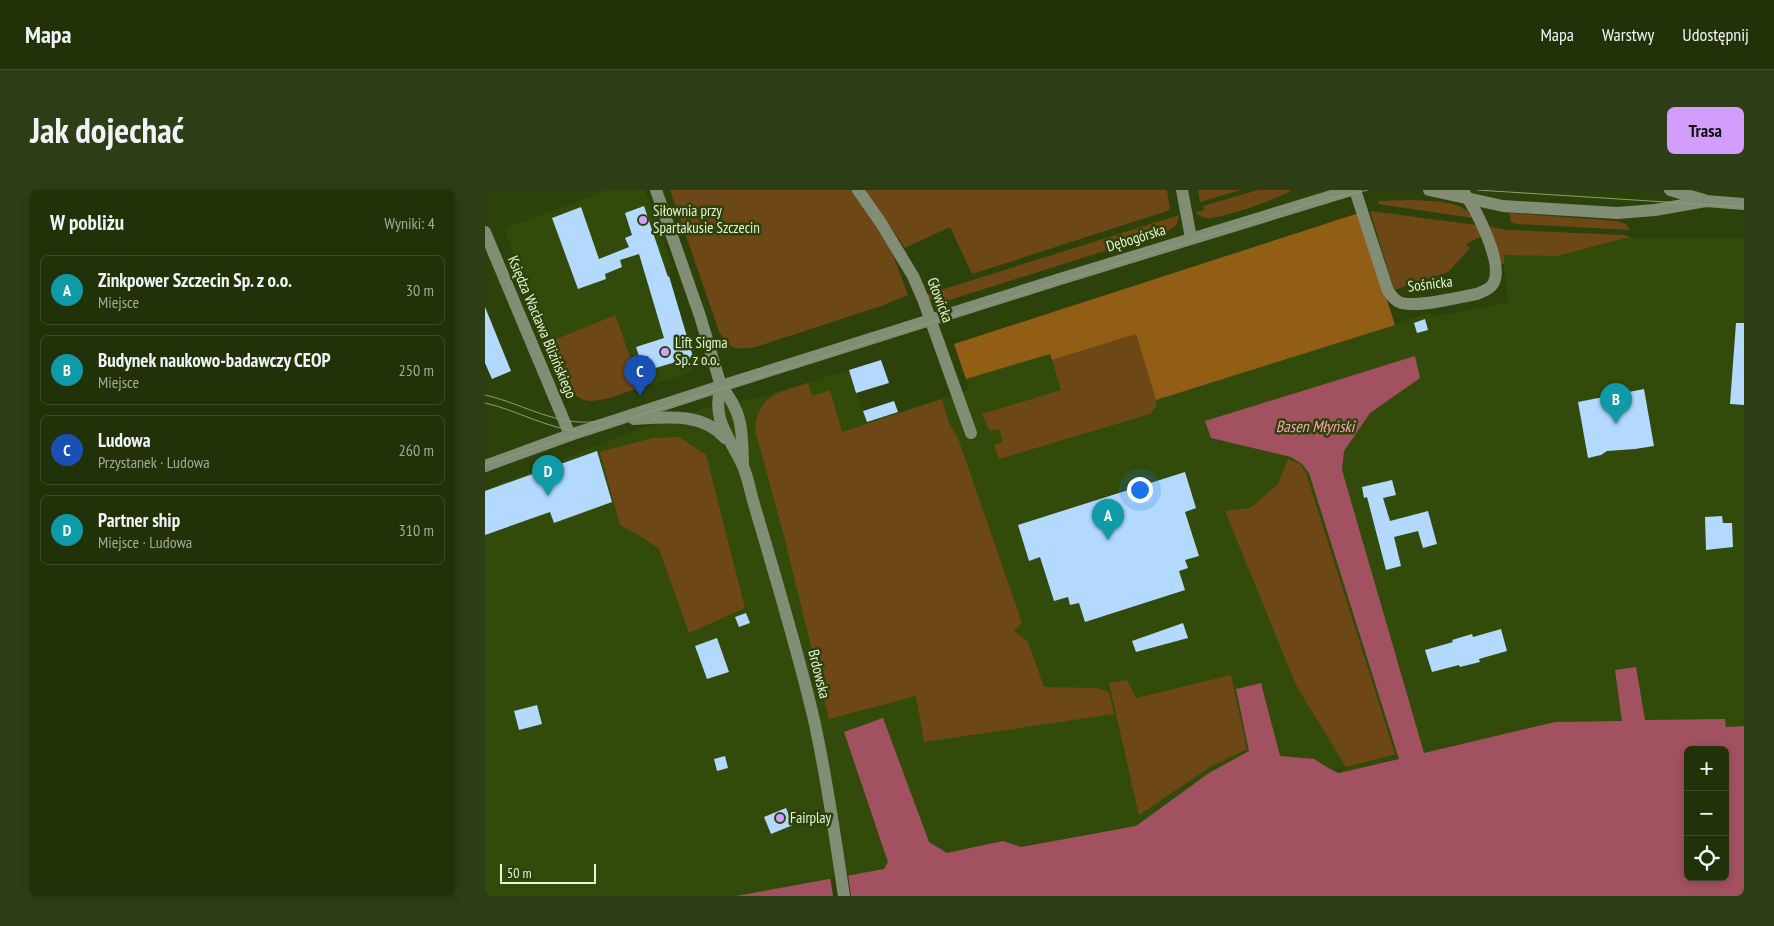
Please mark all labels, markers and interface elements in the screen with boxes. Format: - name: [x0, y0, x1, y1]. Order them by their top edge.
- text: Mapa: [25, 19, 72, 50]
- text: Mapa: [1540, 23, 1574, 46]
- text: Warstwy: [1602, 23, 1654, 46]
- text: Udostępnij: [1682, 23, 1749, 46]
- text: Jak dojechać: [30, 107, 184, 153]
- button: Trasa: [1667, 107, 1744, 154]
- place label: Siłownia przy Spartakusie Szczecin: [653, 201, 760, 237]
- text: W pobliżu: [50, 209, 124, 236]
- text: Wyniki: 4: [384, 213, 435, 233]
- marker: Siłownia przy Spartakusie Szczecin: [637, 214, 649, 226]
- street label: Dębogórska: [1104, 220, 1168, 256]
- street label: Księdza Wacława Blizińskiego: [504, 253, 581, 401]
- text: Zinkpower Szczecin Sp. z o.o.: [98, 268, 292, 292]
- street label: Sośnicka: [1406, 271, 1453, 296]
- street label: Głowicka: [923, 275, 958, 325]
- text: A: [63, 280, 71, 300]
- text: 30 m: [406, 280, 434, 300]
- text: Miejsce: [98, 292, 139, 312]
- place label: Lift Sigma Sp. z o.o.: [675, 333, 727, 369]
- marker: Lift Sigma Sp. z o.o.: [659, 346, 671, 358]
- text: Budynek naukowo-badawczy CEOP: [98, 348, 331, 372]
- pin: C: [624, 355, 656, 396]
- text: B: [63, 360, 71, 380]
- text: 250 m: [399, 360, 434, 380]
- text: Miejsce: [98, 372, 139, 392]
- pin: B: [1600, 383, 1632, 424]
- water label: Basen Młyński: [1276, 416, 1357, 436]
- text: Ludowa: [98, 428, 150, 452]
- text: C: [63, 440, 71, 460]
- text: 260 m: [399, 440, 434, 460]
- text: Przystanek · Ludowa: [98, 452, 210, 472]
- pin: D: [532, 455, 564, 496]
- your location: [1127, 477, 1153, 503]
- pin: A: [1092, 499, 1124, 540]
- text: Partner ship: [98, 508, 180, 532]
- text: D: [63, 520, 71, 540]
- text: 310 m: [399, 520, 434, 540]
- text: Miejsce · Ludowa: [98, 532, 192, 552]
- street label: Brdowska: [804, 647, 835, 700]
- map controls: [1684, 746, 1729, 881]
- button: +: [1684, 746, 1729, 791]
- button: −: [1684, 791, 1729, 836]
- place label: Fairplay: [790, 808, 832, 827]
- marker: Fairplay: [774, 812, 786, 824]
- button: locate: [1684, 836, 1729, 881]
- scale bar: [500, 861, 596, 884]
- text: 50 m: [507, 864, 532, 882]

